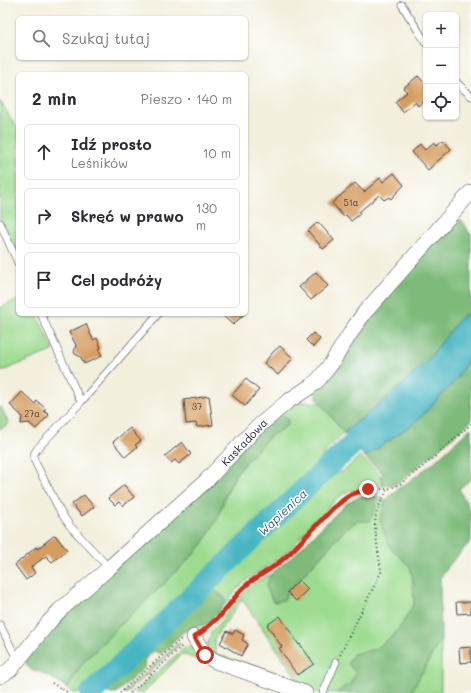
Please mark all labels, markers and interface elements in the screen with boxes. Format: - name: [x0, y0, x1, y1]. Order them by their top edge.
- map controls: [423, 12, 459, 120]
- button: +: [423, 12, 459, 48]
- search box: [16, 16, 248, 60]
- icon: search: [30, 27, 52, 49]
- text: Szukaj tutaj: [62, 28, 150, 48]
- button: −: [423, 48, 459, 84]
- button: locate: [423, 84, 459, 120]
- text: 2 min: [32, 87, 77, 109]
- text: Pieszo · 140 m: [141, 90, 232, 107]
- text: Idź prosto: [71, 134, 152, 154]
- icon: ahead: [33, 141, 55, 163]
- text: 10 m: [203, 144, 231, 161]
- text: Leśników: [71, 154, 128, 171]
- house number: 51a: [344, 197, 359, 208]
- text: 130 m: [196, 199, 217, 233]
- icon: right: [33, 205, 55, 227]
- text: Skręć w prawo: [71, 206, 184, 226]
- icon: arrive: [33, 269, 55, 291]
- text: Cel podróży: [71, 270, 162, 290]
- house number: 37: [192, 401, 202, 412]
- house number: 27a: [24, 408, 40, 419]
- street label: Kaskadowa: [218, 415, 270, 469]
- route end: [359, 480, 377, 498]
- water label: Wapienica: [254, 485, 310, 539]
- route start: [196, 646, 214, 664]

